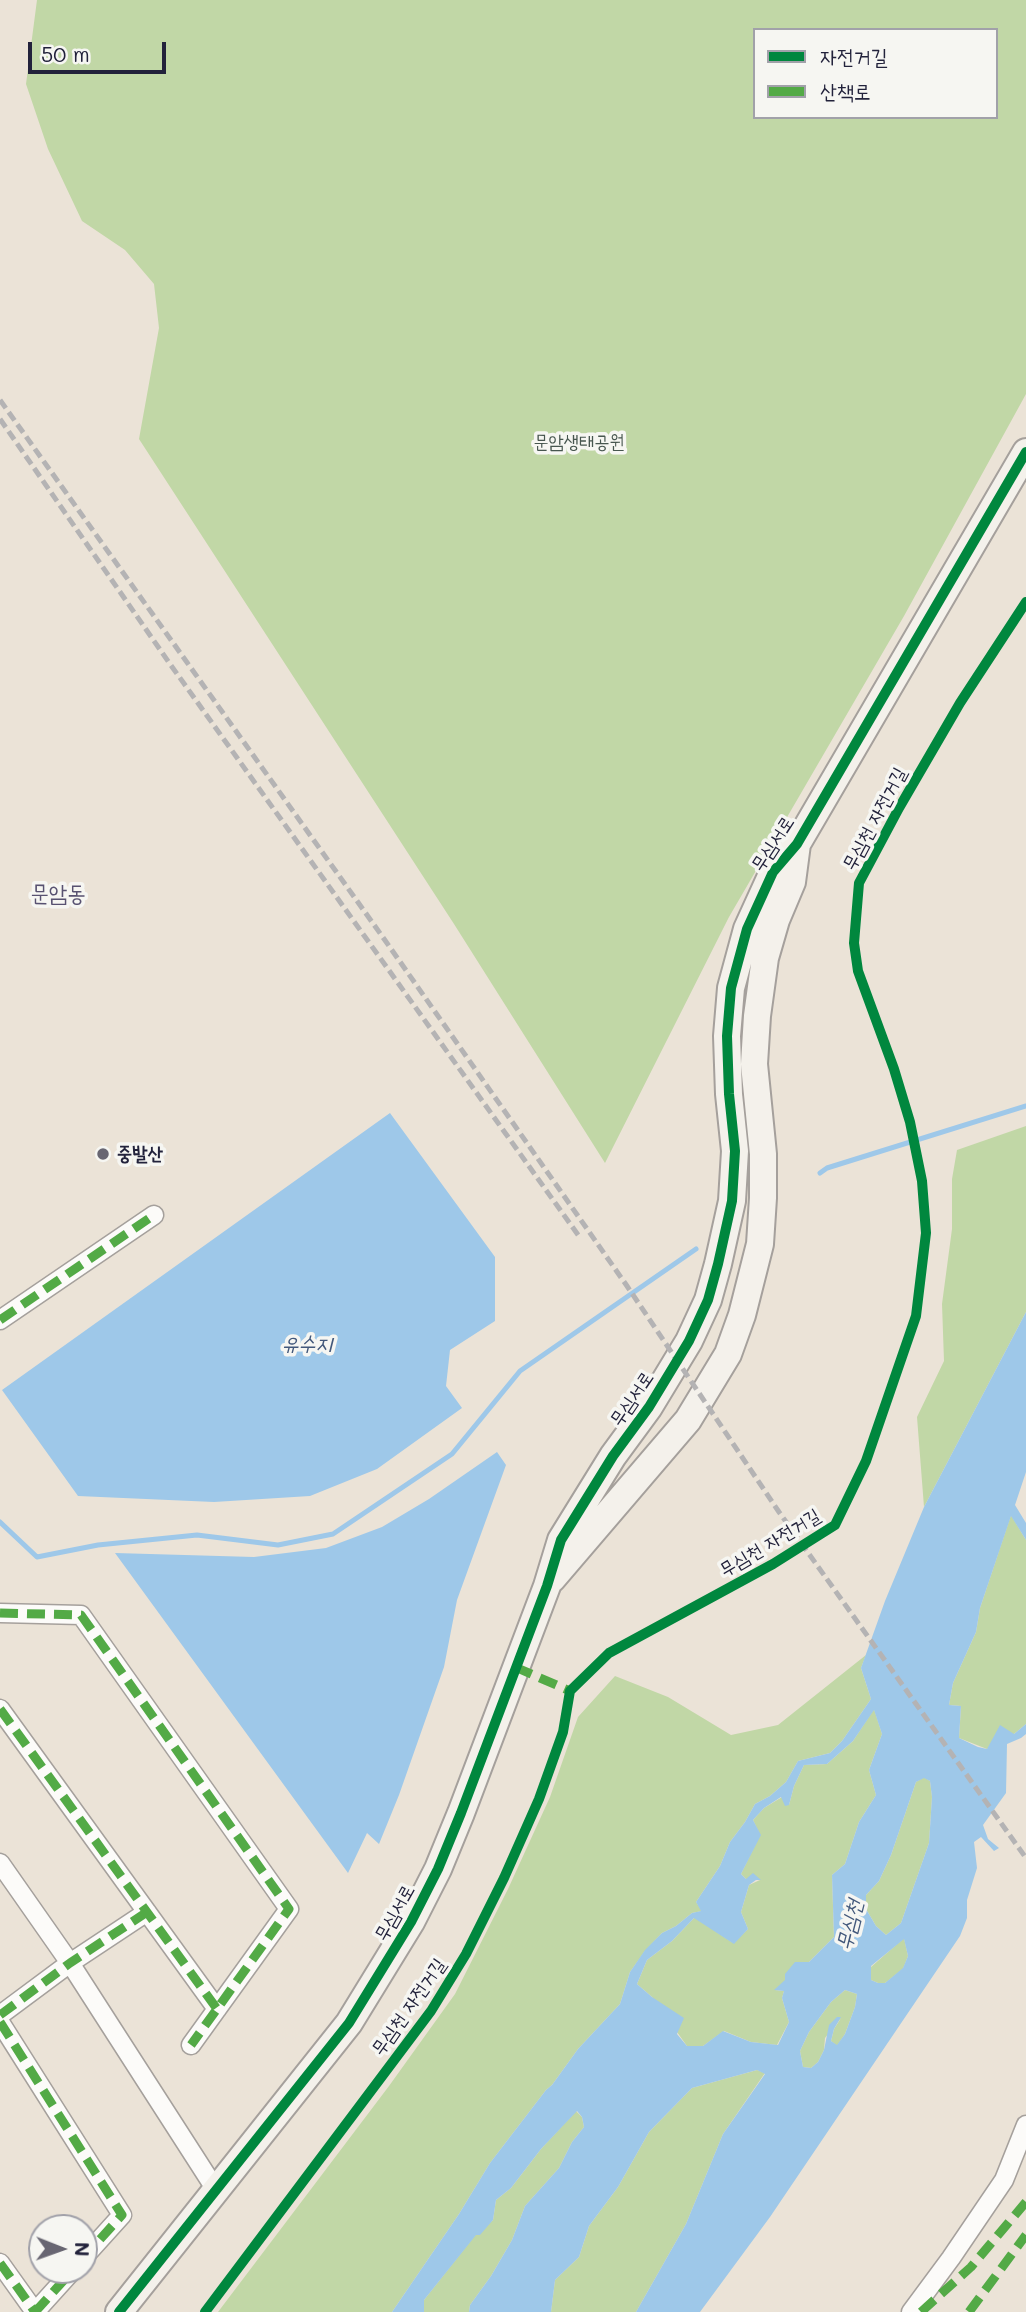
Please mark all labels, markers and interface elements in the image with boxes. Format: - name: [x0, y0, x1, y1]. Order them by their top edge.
- scale bar: [32, 28, 170, 72]
- legend: [753, 28, 998, 119]
- text: 50 m: [41, 40, 90, 67]
- text: 자전거길: [820, 42, 888, 69]
- text: 산책로: [820, 77, 871, 104]
- park label: 문암생태공원: [533, 431, 625, 453]
- street label: 무심천 자전거길: [838, 764, 912, 874]
- street label: 무심서로: [747, 812, 799, 876]
- district label: 문암동: [30, 880, 86, 908]
- place label: 중발산: [117, 1143, 163, 1165]
- marker: 중발산: [95, 1146, 111, 1162]
- water label: 유수지: [282, 1332, 332, 1358]
- street label: 무심서로: [605, 1367, 659, 1431]
- street label: 무심천 자전거길: [716, 1504, 824, 1582]
- street label: 무심서로: [370, 1881, 420, 1945]
- water label: 무심천: [832, 1897, 868, 1953]
- street label: 무심천 자전거길: [367, 1954, 451, 2060]
- north arrow: [28, 2214, 98, 2284]
- text: N: [70, 2242, 95, 2257]

